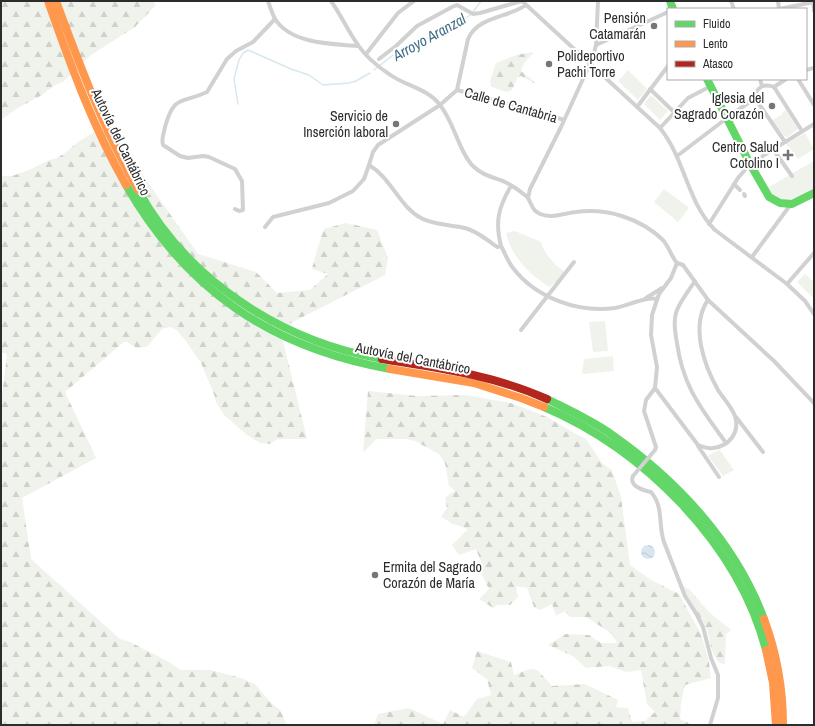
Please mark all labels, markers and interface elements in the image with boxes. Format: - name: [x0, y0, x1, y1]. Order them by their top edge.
- water label: Arroyo Aranzal: [388, 8, 470, 66]
- legend: [667, 8, 807, 80]
- place label: Pensión Catamarán: [589, 9, 646, 43]
- text: Fluido: [703, 16, 730, 32]
- marker: Pensión Catamarán: [649, 21, 659, 31]
- text: Lento: [703, 36, 728, 52]
- place label: Polideportivo Pachi Torre: [557, 47, 625, 81]
- text: Atasco: [702, 56, 733, 72]
- marker: Polideportivo Pachi Torre: [544, 59, 554, 69]
- street label: Calle de Cantabria: [463, 83, 560, 127]
- street label: Autovía del Cantábrico: [87, 85, 155, 198]
- place label: Iglesia del Sagrado Corazón: [674, 89, 764, 123]
- marker: Iglesia del Sagrado Corazón: [767, 101, 777, 111]
- place label: Servicio de Inserción laboral: [303, 107, 388, 141]
- marker: Servicio de Inserción laboral: [391, 119, 401, 129]
- place label: Centro Salud Cotolino I: [712, 138, 779, 172]
- marker: Centro Salud Cotolino I: [782, 149, 794, 161]
- street label: Autovía del Cantábrico: [353, 338, 472, 378]
- place label: Ermita del Sagrado Corazón de María: [383, 558, 482, 592]
- marker: Ermita del Sagrado Corazón de María: [370, 570, 380, 580]

